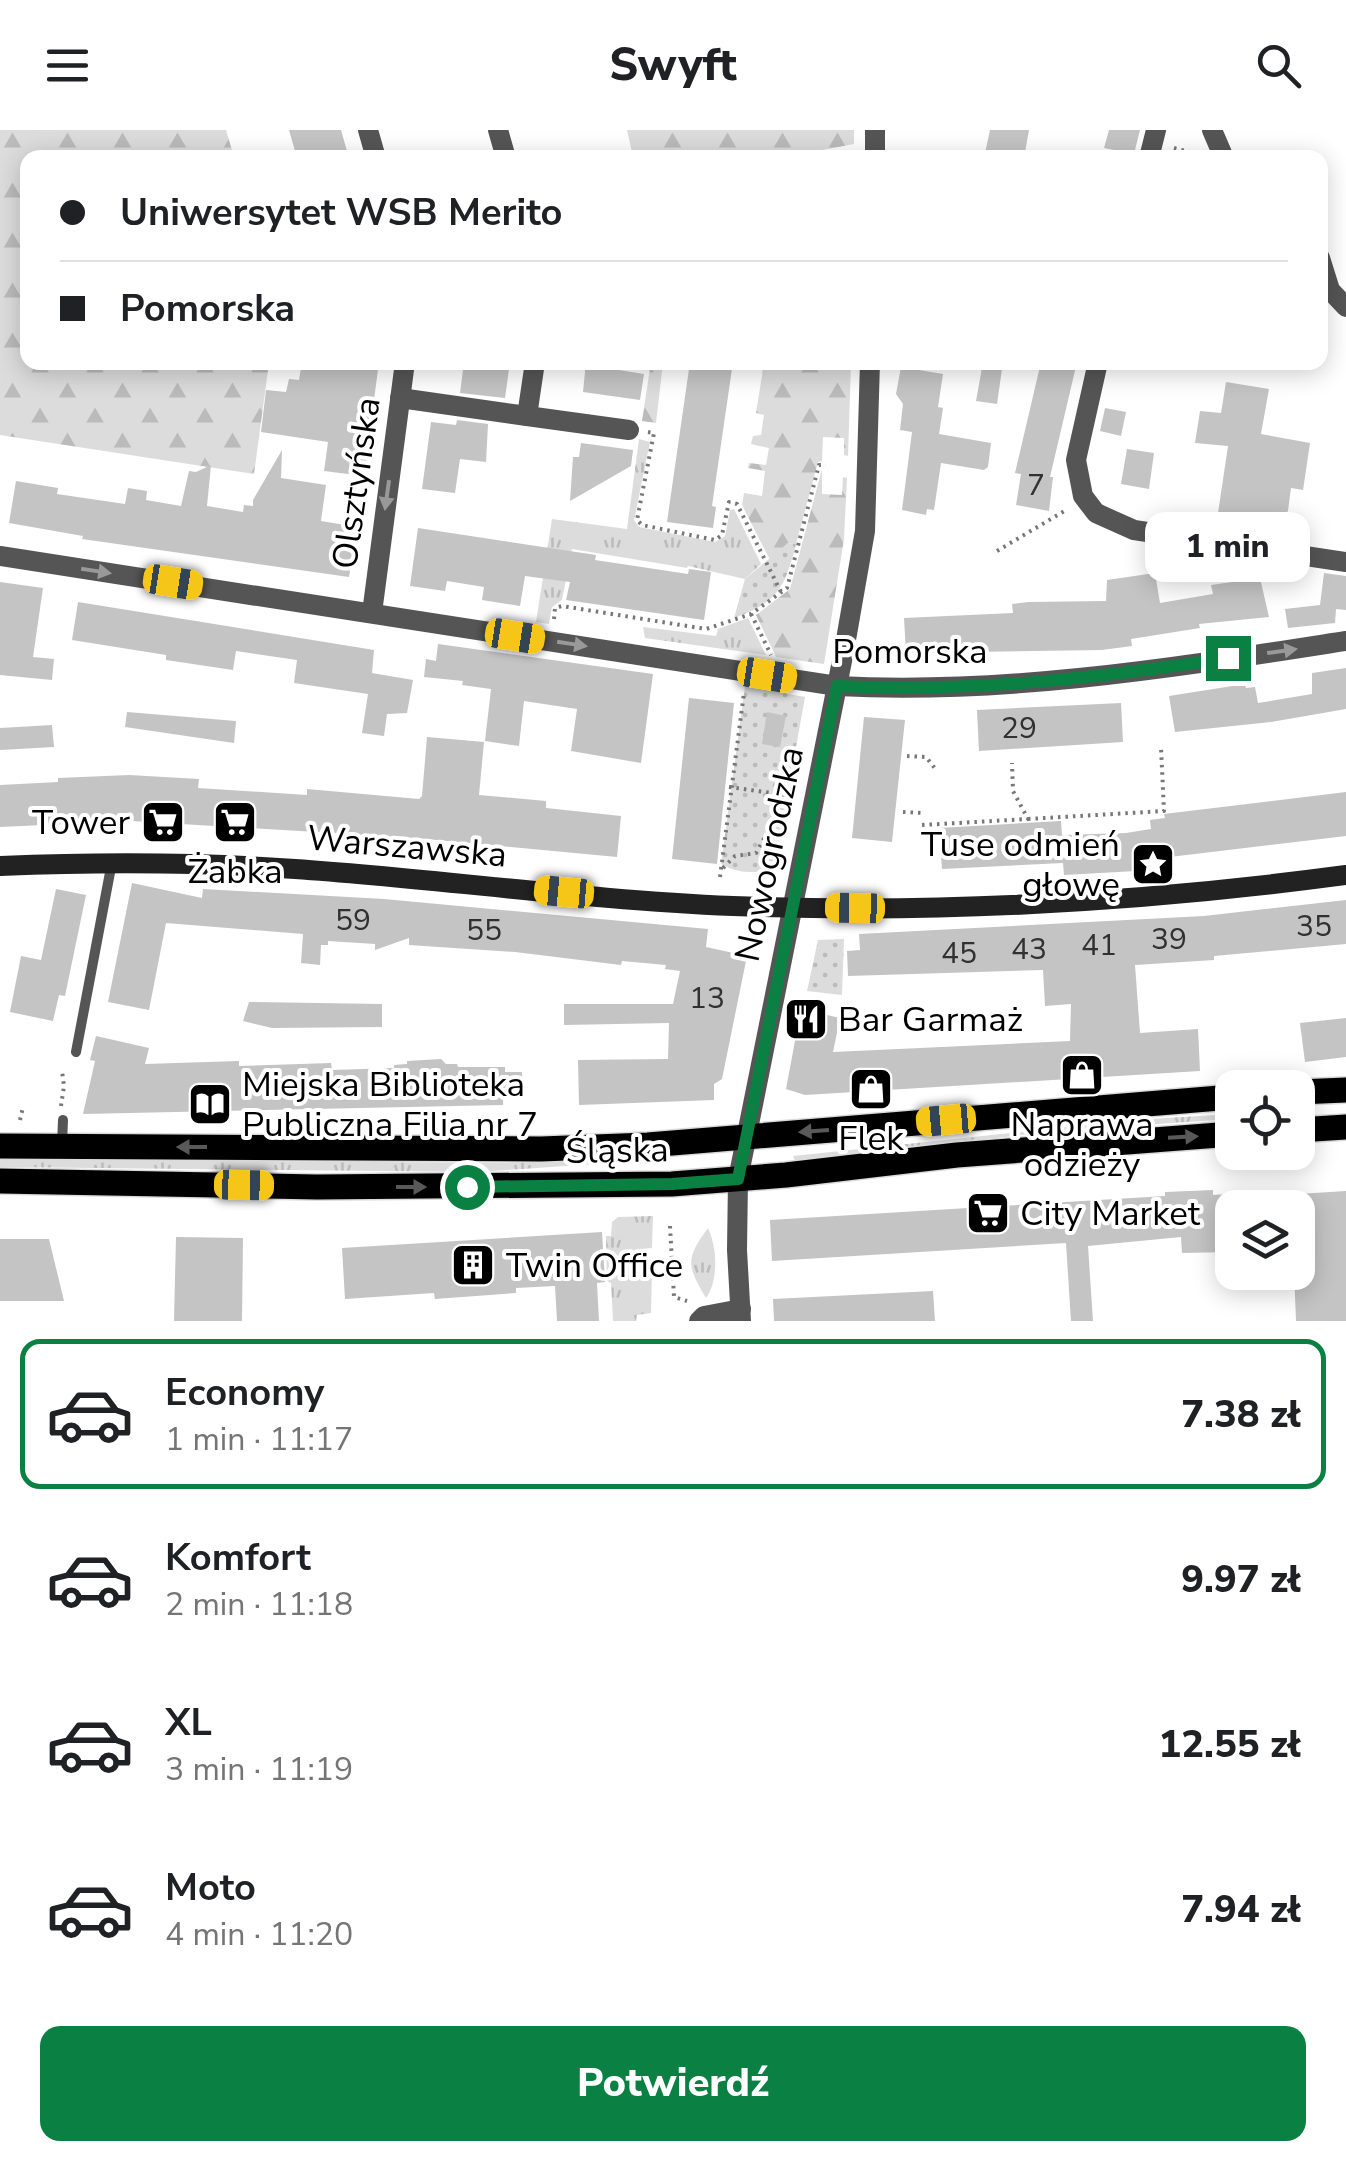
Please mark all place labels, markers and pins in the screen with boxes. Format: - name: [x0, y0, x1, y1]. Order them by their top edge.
- place label: Tower: [32, 799, 130, 846]
- supermarket icon: Tower: [140, 799, 186, 845]
- supermarket icon: Żabka: [212, 799, 258, 845]
- place label: Tuse odmień głowę: [921, 821, 1120, 908]
- place icon: Tuse odmień głowę: [1130, 841, 1176, 887]
- place label: Żabka: [187, 848, 283, 895]
- restaurant icon: Bar Garmaż: [783, 996, 829, 1042]
- place label: Bar Garmaż: [838, 996, 1023, 1043]
- shop icon: Naprawa odzieży: [1059, 1052, 1105, 1098]
- place label: Miejska Biblioteka Publiczna Filia nr 7: [242, 1061, 538, 1148]
- shop icon: Flek: [848, 1066, 894, 1112]
- library icon: Miejska Biblioteka Publiczna Filia nr 7: [187, 1081, 233, 1127]
- place label: Naprawa odzieży: [1010, 1101, 1154, 1188]
- place label: Flek: [838, 1115, 904, 1162]
- supermarket icon: City Market: [965, 1190, 1011, 1236]
- place label: City Market: [1020, 1190, 1201, 1237]
- building icon: Twin Office: [450, 1242, 496, 1288]
- place label: Twin Office: [506, 1242, 683, 1289]

